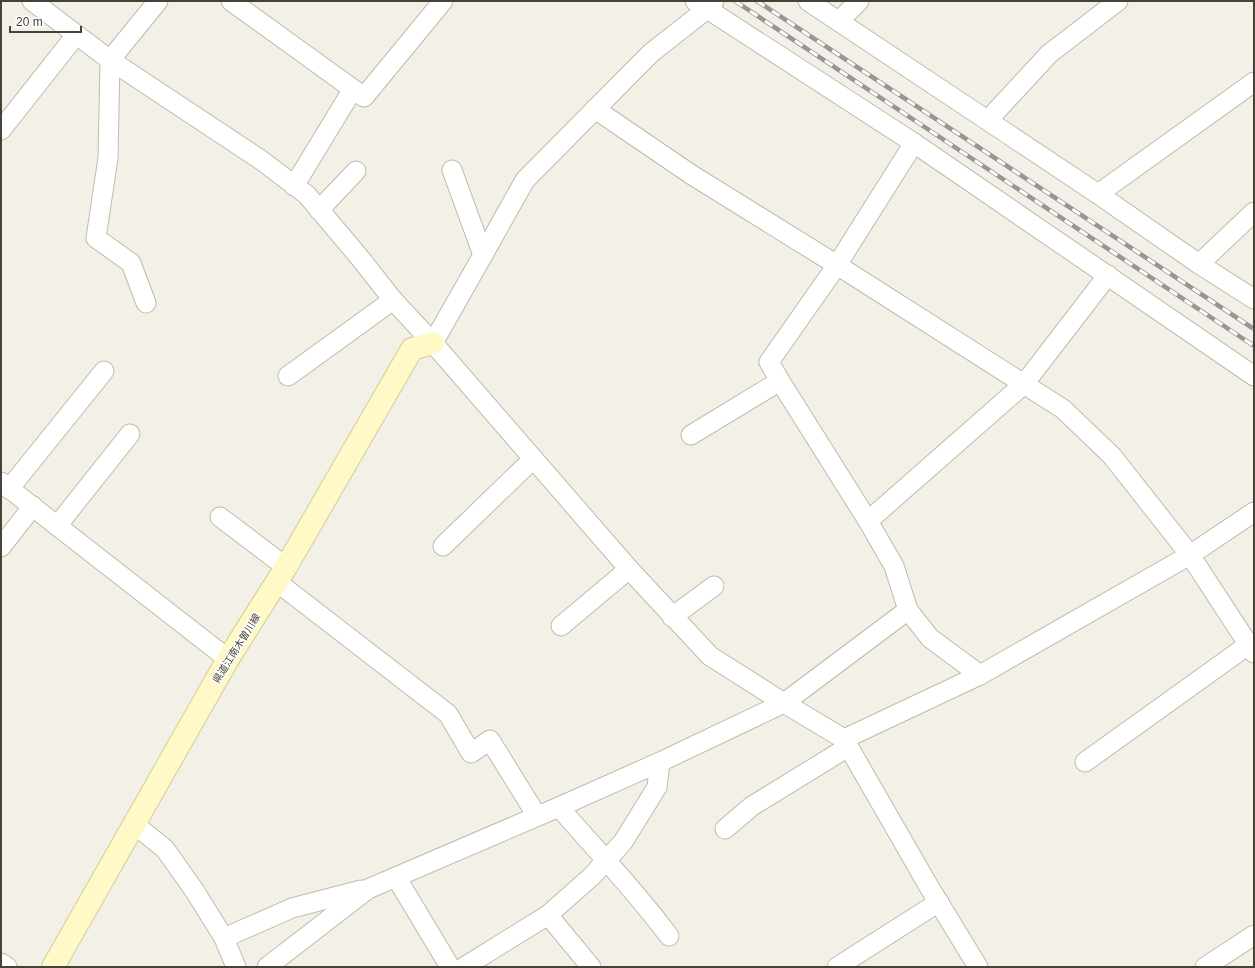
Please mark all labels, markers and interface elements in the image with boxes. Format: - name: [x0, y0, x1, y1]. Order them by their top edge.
- scale bar: [10, 8, 81, 34]
- text: 20 m: [16, 15, 43, 29]
- street label: 県道江南木曽川線: [211, 611, 262, 685]

